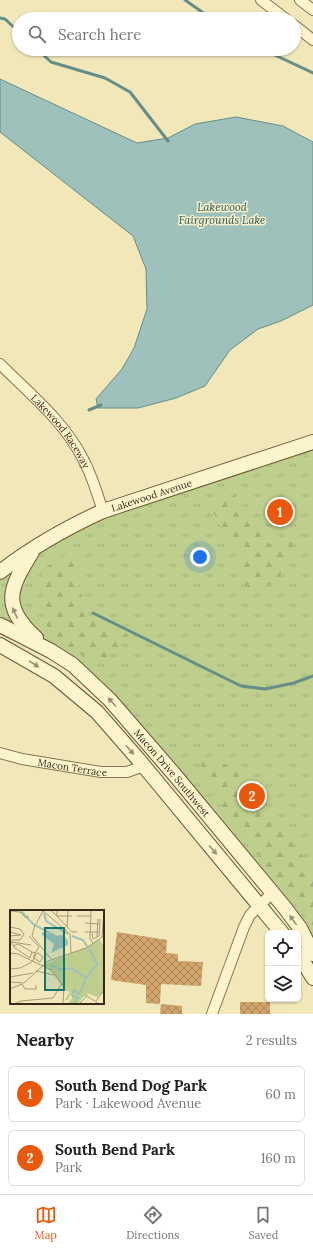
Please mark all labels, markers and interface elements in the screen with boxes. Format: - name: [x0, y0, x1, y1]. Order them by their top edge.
- search box: [12, 12, 301, 56]
- icon: search: [26, 23, 48, 45]
- text: Search here: [58, 25, 141, 44]
- water label: Lakewood Fairgrounds Lake: [179, 200, 265, 227]
- street label: Lakewood Raceway: [28, 391, 93, 471]
- street label: Lakewood Avenue: [110, 476, 194, 514]
- pin: 1: [267, 497, 293, 527]
- your location: [190, 547, 210, 567]
- one-way arrow: [12, 607, 19, 619]
- one-way arrow: [29, 660, 39, 668]
- one-way arrow: [107, 697, 116, 707]
- street label: Macon Drive Southwest: [131, 726, 213, 819]
- one-way arrow: [126, 745, 135, 755]
- street label: Macon Terrace: [37, 755, 108, 779]
- pin: 2: [239, 781, 265, 811]
- one-way arrow: [209, 845, 218, 855]
- inset map: [10, 910, 104, 1004]
- one-way arrow: [289, 915, 297, 925]
- map controls: [265, 930, 301, 1002]
- button: locate: [265, 930, 301, 966]
- button: layers: [265, 966, 301, 1002]
- text: Nearby: [16, 1029, 74, 1051]
- text: 2 results: [246, 1032, 297, 1049]
- text: South Bend Dog Park: [55, 1076, 207, 1095]
- text: 1: [27, 1086, 33, 1103]
- text: 60 m: [265, 1086, 296, 1103]
- text: Park · Lakewood Avenue: [55, 1095, 201, 1112]
- text: South Bend Park: [55, 1140, 175, 1159]
- text: 2: [27, 1150, 33, 1167]
- text: 160 m: [261, 1150, 296, 1167]
- text: Park: [55, 1159, 82, 1176]
- tab: Map: [35, 1204, 57, 1242]
- tab: Directions: [126, 1204, 179, 1242]
- tab: Saved: [249, 1204, 278, 1242]

